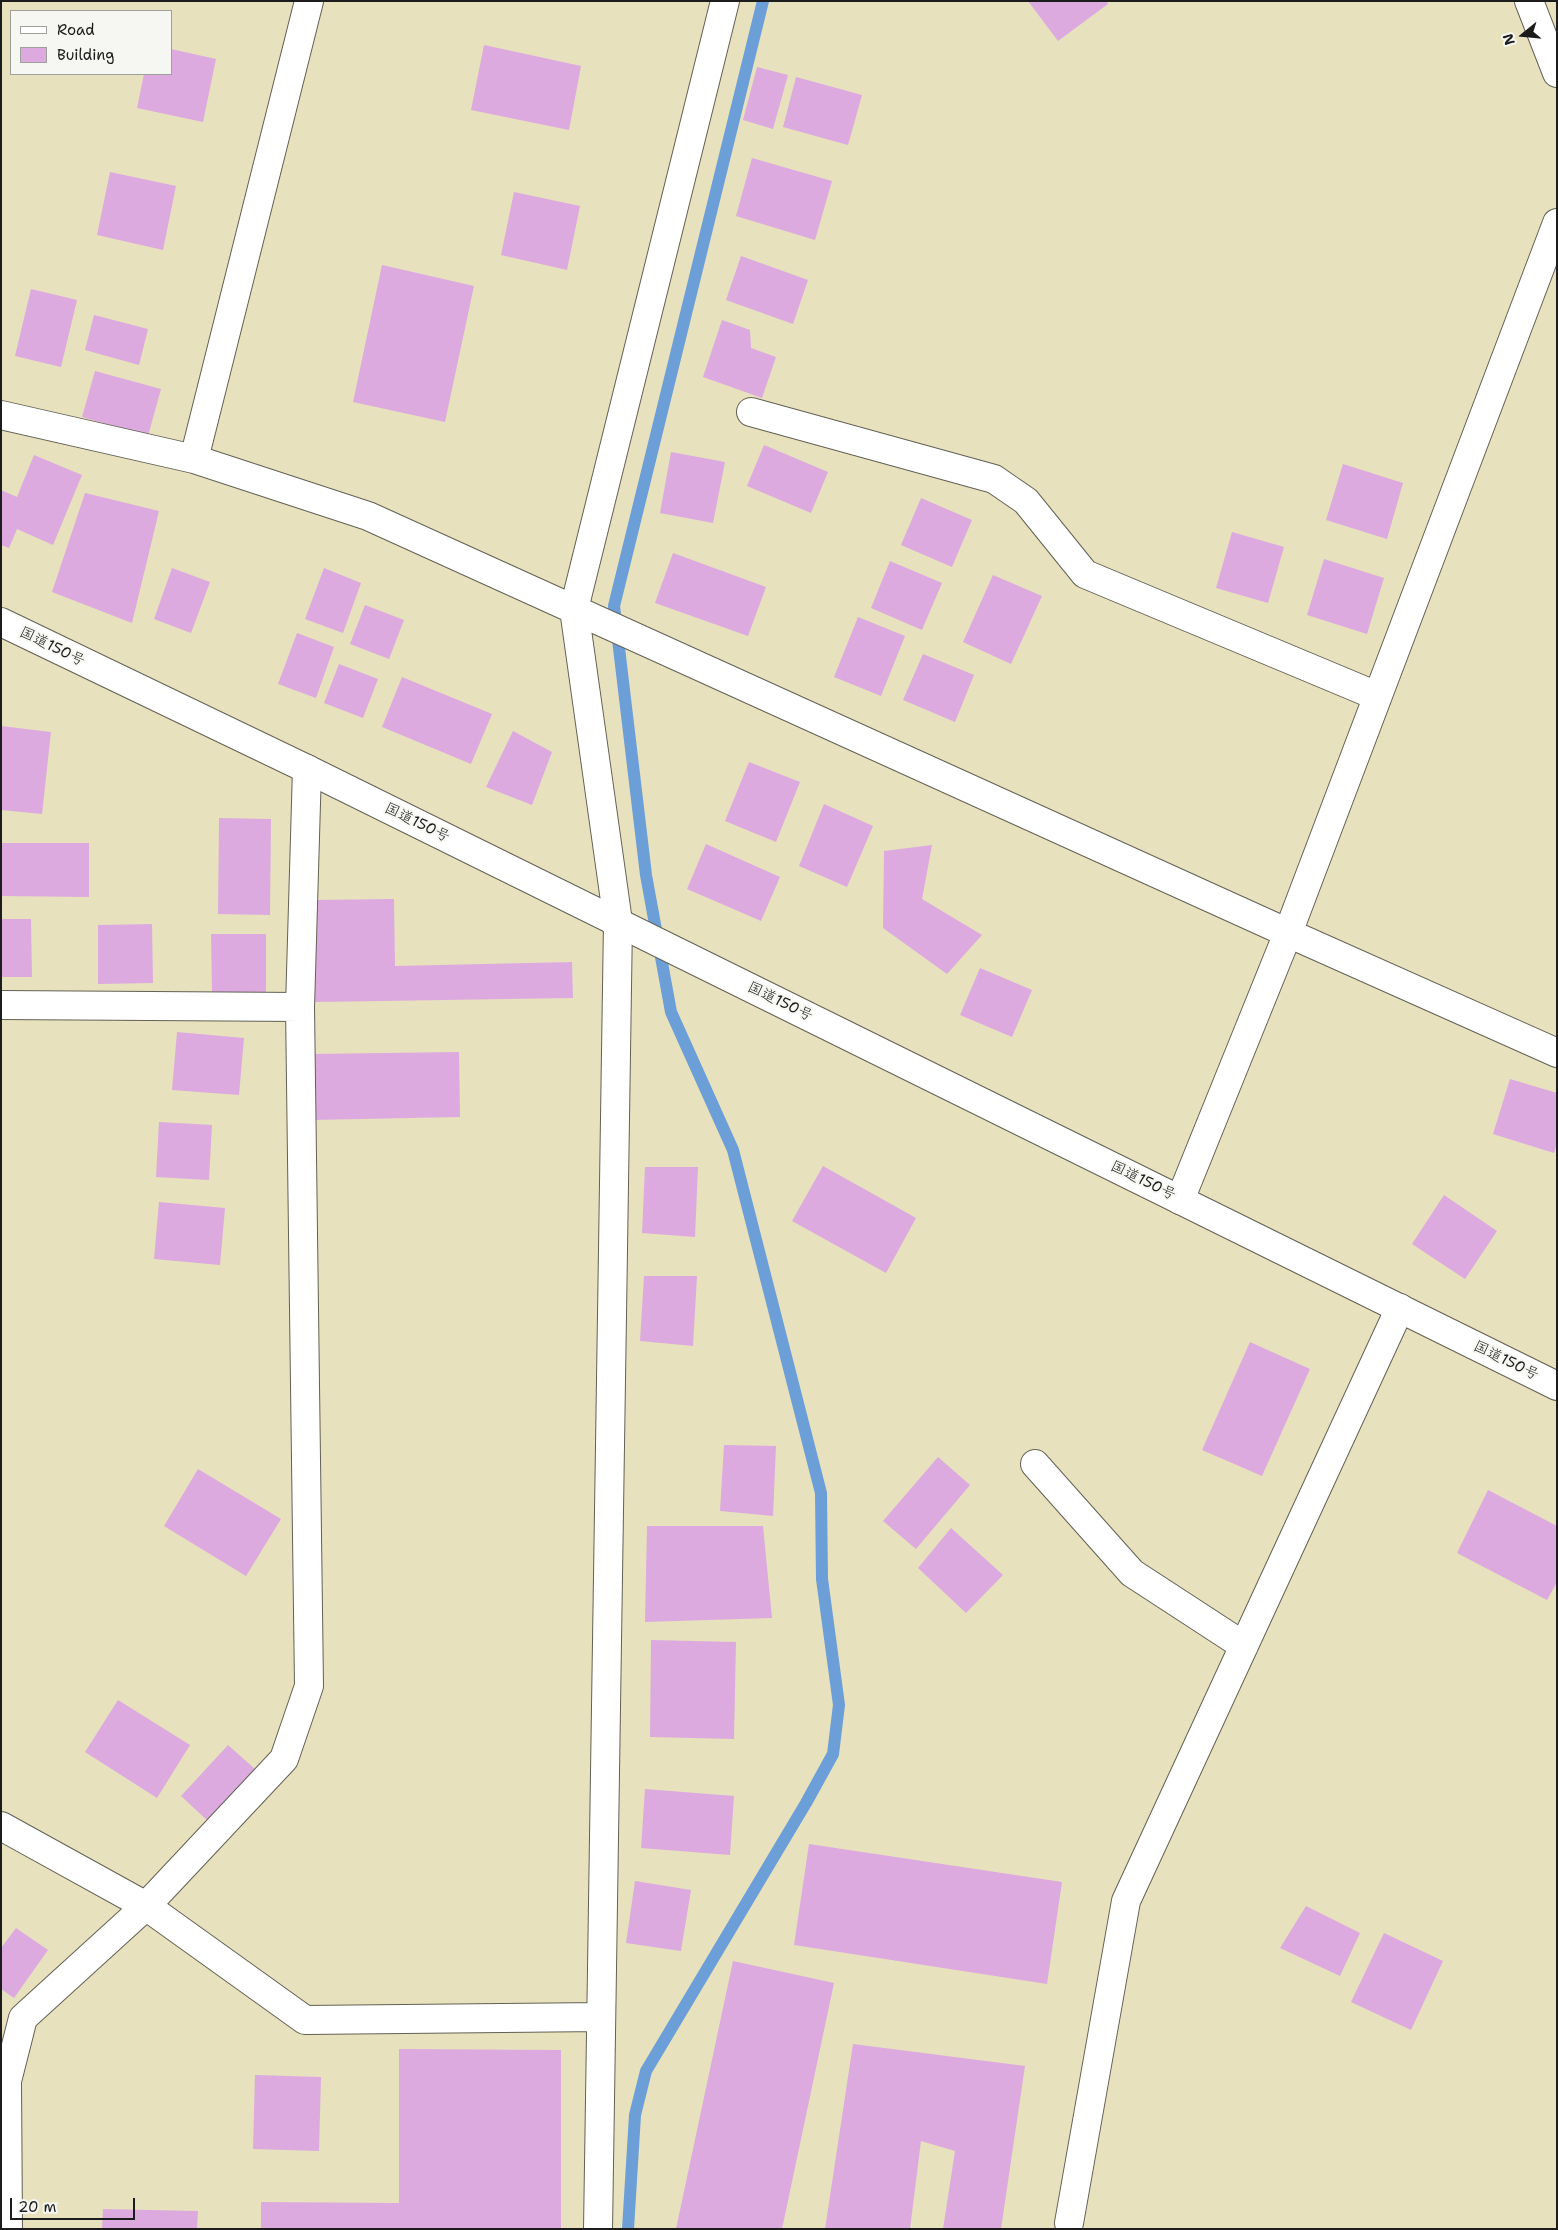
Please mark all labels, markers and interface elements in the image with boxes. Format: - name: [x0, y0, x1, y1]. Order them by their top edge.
- legend: [10, 10, 172, 75]
- north arrow: [1498, 10, 1548, 60]
- text: Road: [57, 20, 95, 40]
- text: N: [1498, 31, 1519, 47]
- text: Building: [57, 45, 114, 65]
- street label: 国道150号: [16, 623, 88, 671]
- street label: 国道150号: [381, 799, 453, 847]
- street label: 国道150号: [744, 978, 816, 1026]
- street label: 国道150号: [1107, 1157, 1179, 1205]
- street label: 国道150号: [1470, 1337, 1542, 1385]
- scale bar: [12, 2188, 138, 2220]
- text: 20 m: [18, 2197, 57, 2217]

